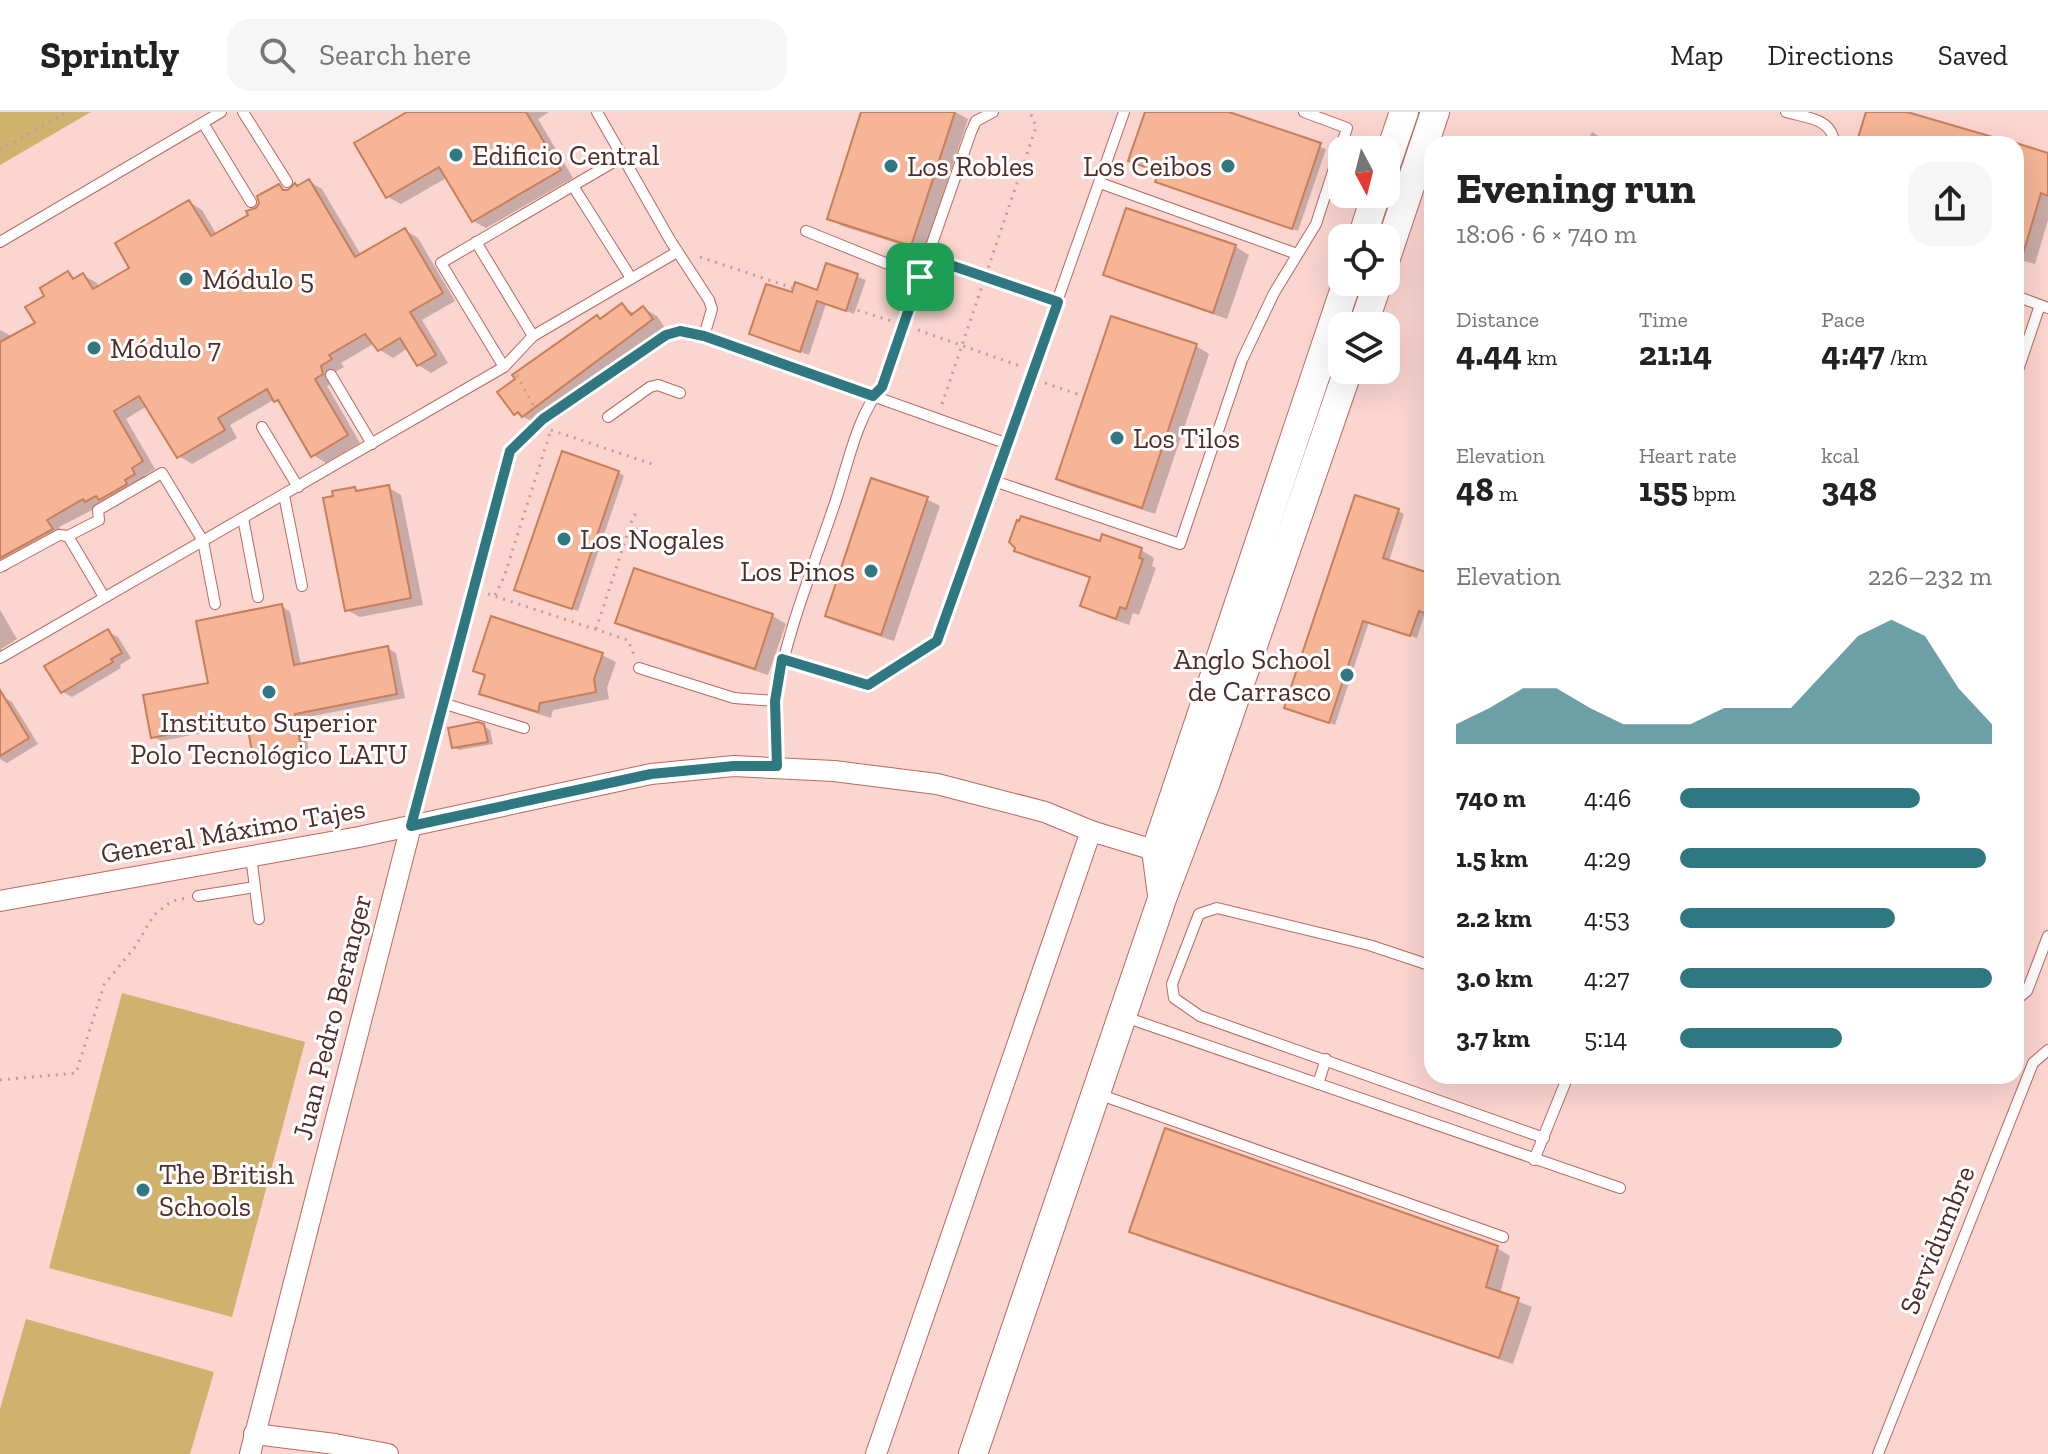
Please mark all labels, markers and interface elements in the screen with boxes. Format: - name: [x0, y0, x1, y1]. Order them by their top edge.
- search box: [227, 19, 787, 91]
- text: Sprintly: [40, 32, 179, 78]
- icon: search: [255, 33, 299, 77]
- text: Search here: [319, 37, 471, 73]
- text: Map: [1670, 39, 1723, 72]
- text: Directions: [1767, 39, 1894, 72]
- text: Saved: [1938, 39, 2008, 72]
- north arrow: [1328, 136, 1400, 208]
- map controls: [1328, 136, 1400, 384]
- place label: Edificio Central: [472, 139, 660, 172]
- marker: Edificio Central: [447, 146, 465, 164]
- place label: Los Robles: [907, 150, 1034, 183]
- place label: Los Ceibos: [1083, 150, 1212, 183]
- marker: Los Robles: [882, 157, 900, 175]
- marker: Los Ceibos: [1219, 157, 1237, 175]
- text: Evening run: [1456, 161, 1696, 214]
- button: share: [1908, 162, 1992, 246]
- text: 18:06 · 6 × 740 m: [1456, 218, 1637, 250]
- button: locate: [1328, 224, 1400, 296]
- pin: [886, 243, 954, 311]
- icon: arrive: [898, 255, 942, 299]
- place label: Módulo 5: [202, 263, 314, 296]
- marker: Módulo 5: [177, 270, 195, 288]
- text: Distance: [1456, 306, 1539, 333]
- text: Time: [1639, 306, 1688, 333]
- text: Pace: [1821, 306, 1865, 333]
- button: layers: [1328, 312, 1400, 384]
- place label: Módulo 7: [110, 332, 221, 365]
- text: 4.44: [1456, 333, 1522, 374]
- text: 21:14: [1639, 333, 1712, 374]
- text: 4:47: [1821, 333, 1885, 374]
- marker: Módulo 7: [85, 339, 103, 357]
- text: km: [1522, 344, 1557, 371]
- text: /km: [1885, 344, 1928, 371]
- place label: Los Tilos: [1133, 422, 1240, 455]
- marker: Los Tilos: [1108, 429, 1126, 447]
- text: Elevation: [1456, 442, 1545, 469]
- text: Heart rate: [1639, 442, 1737, 469]
- text: kcal: [1821, 442, 1859, 469]
- text: 48: [1456, 469, 1494, 510]
- text: 155: [1639, 469, 1688, 510]
- text: 348: [1821, 469, 1877, 510]
- text: m: [1494, 480, 1518, 507]
- text: bpm: [1688, 480, 1736, 507]
- place label: Los Nogales: [580, 523, 724, 556]
- marker: Los Nogales: [555, 530, 573, 548]
- place label: Los Pinos: [740, 555, 855, 588]
- text: Elevation: [1456, 560, 1561, 592]
- text: 226–232 m: [1868, 560, 1992, 592]
- marker: Los Pinos: [862, 562, 880, 580]
- place label: Anglo School de Carrasco: [1174, 643, 1331, 708]
- marker: Anglo School de Carrasco: [1338, 666, 1356, 684]
- marker: Instituto Superior Polo Tecnológico LATU: [260, 683, 278, 701]
- place label: Instituto Superior Polo Tecnológico LATU: [130, 706, 408, 771]
- text: 740 m: [1456, 782, 1526, 814]
- text: 4:46: [1584, 782, 1632, 814]
- street label: General Máximo Tajes: [98, 791, 368, 871]
- text: 1.5 km: [1456, 842, 1528, 874]
- text: 4:29: [1584, 842, 1631, 874]
- street label: Juan Pedro Beranger: [286, 891, 378, 1143]
- text: 2.2 km: [1456, 902, 1532, 934]
- text: 4:53: [1584, 902, 1630, 934]
- text: 3.0 km: [1456, 962, 1533, 994]
- text: 4:27: [1584, 962, 1629, 994]
- text: 3.7 km: [1456, 1022, 1530, 1054]
- text: 5:14: [1584, 1022, 1627, 1054]
- place label: The British Schools: [159, 1158, 295, 1223]
- street label: Servidumbre: [1892, 1161, 1982, 1319]
- marker: The British Schools: [134, 1181, 152, 1199]

